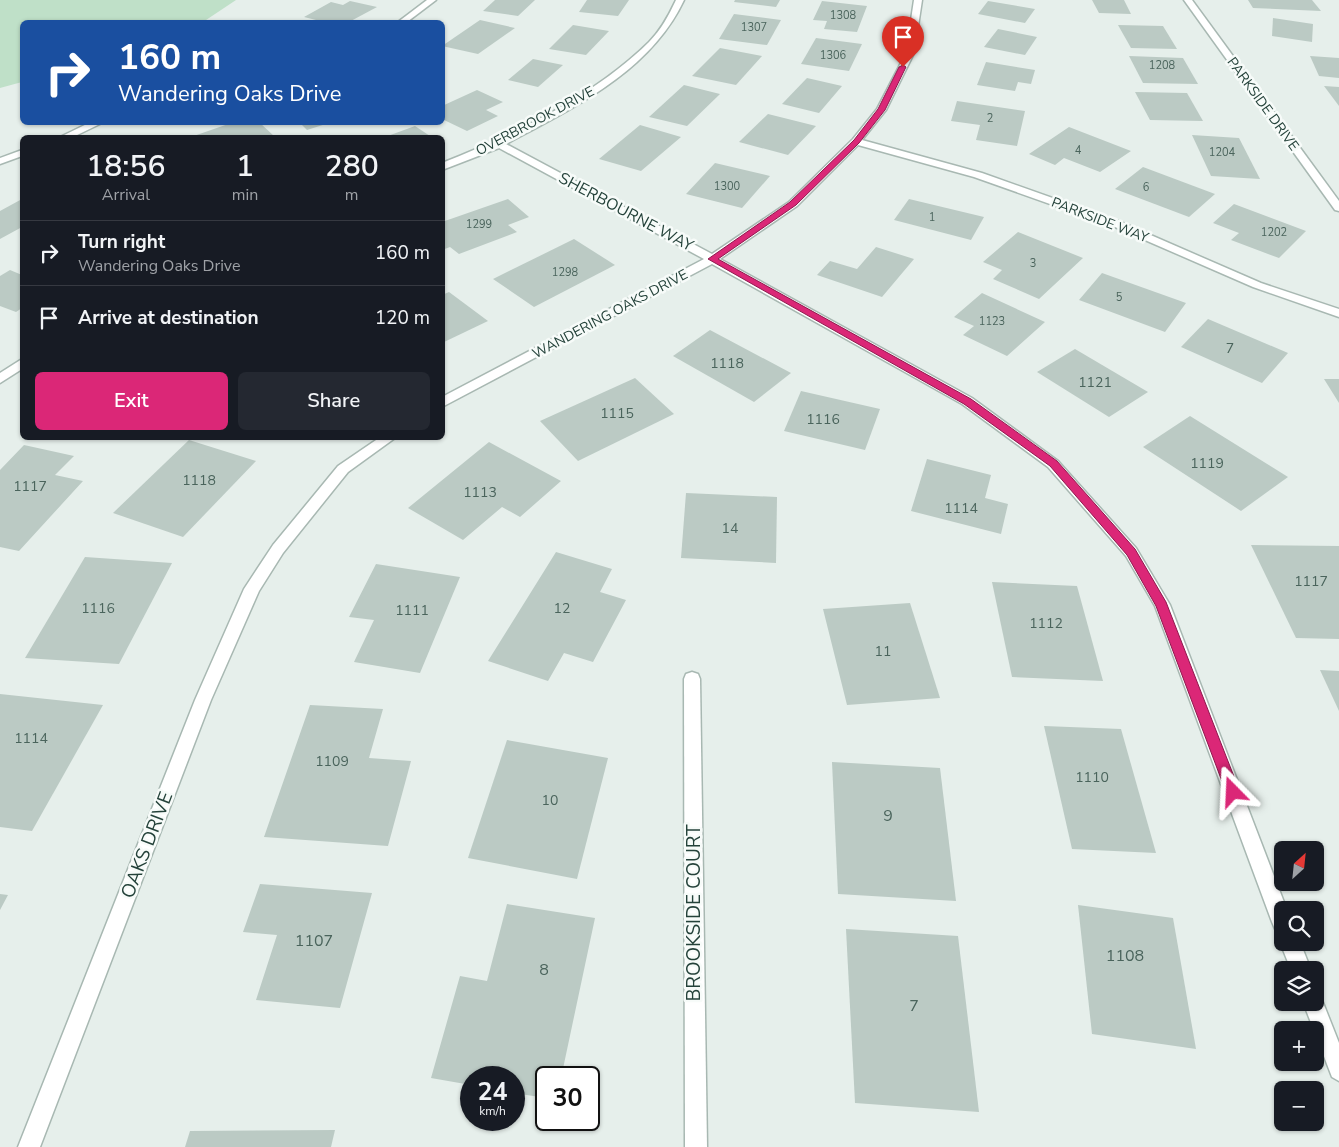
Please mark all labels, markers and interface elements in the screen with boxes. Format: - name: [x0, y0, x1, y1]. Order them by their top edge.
- house number: 1308: [830, 8, 857, 23]
- pin: [882, 16, 924, 67]
- house number: 1307: [741, 20, 767, 35]
- icon: arrive: [889, 23, 917, 51]
- text: 160 m: [118, 34, 221, 81]
- icon: right: [35, 40, 100, 105]
- house number: 1306: [820, 48, 847, 63]
- street label: PARKSIDE DRIVE: [1223, 53, 1303, 155]
- house number: 1208: [1149, 58, 1176, 73]
- text: Wandering Oaks Drive: [118, 79, 341, 109]
- street label: OVERBROOK DRIVE: [473, 82, 597, 160]
- house number: 2: [987, 111, 993, 126]
- house number: 4: [1075, 143, 1082, 158]
- house number: 1204: [1209, 145, 1236, 160]
- text: 18:56: [86, 146, 165, 187]
- text: 1: [236, 146, 254, 187]
- text: 280: [325, 146, 379, 187]
- street label: SHERBOURNE WAY: [555, 167, 698, 257]
- house number: 1300: [714, 179, 741, 194]
- house number: 6: [1143, 180, 1150, 195]
- text: Arrival: [102, 184, 150, 206]
- text: min: [232, 184, 258, 206]
- text: m: [345, 184, 359, 206]
- street label: PARKSIDE WAY: [1049, 193, 1152, 247]
- house number: 1: [929, 210, 935, 225]
- house number: 1299: [466, 217, 492, 232]
- house number: 1202: [1261, 225, 1287, 240]
- text: Turn right: [78, 229, 165, 255]
- icon: right: [35, 239, 63, 267]
- text: 160 m: [375, 240, 430, 266]
- text: Wandering Oaks Drive: [78, 255, 240, 277]
- house number: 3: [1030, 256, 1036, 271]
- street label: WANDERING OAKS DRIVE: [529, 265, 691, 363]
- house number: 1298: [552, 265, 579, 280]
- house number: 5: [1116, 290, 1123, 305]
- icon: arrive: [35, 304, 63, 332]
- text: Arrive at destination: [78, 305, 259, 331]
- text: 120 m: [375, 305, 430, 331]
- house number: 1123: [979, 314, 1005, 329]
- house number: 7: [1226, 339, 1234, 358]
- house number: 1118: [710, 354, 744, 373]
- button: Exit: [35, 372, 228, 430]
- button: Share: [238, 372, 430, 430]
- house number: 1121: [1078, 373, 1112, 392]
- house number: 1115: [600, 404, 634, 423]
- house number: 1116: [806, 410, 840, 429]
- house number: 1119: [1190, 454, 1224, 473]
- house number: 1118: [182, 471, 216, 490]
- house number: 1117: [13, 477, 47, 496]
- house number: 1113: [463, 483, 497, 502]
- house number: 1114: [944, 499, 978, 518]
- house number: 14: [722, 519, 738, 538]
- house number: 1117: [1294, 572, 1328, 591]
- house number: 1116: [81, 599, 115, 618]
- house number: 12: [554, 599, 570, 618]
- house number: 1111: [395, 601, 429, 620]
- house number: 1112: [1029, 614, 1063, 633]
- house number: 11: [875, 642, 891, 661]
- house number: 1114: [14, 729, 48, 748]
- house number: 1109: [315, 752, 349, 771]
- position arrow: [1206, 765, 1258, 817]
- house number: 1110: [1075, 768, 1109, 787]
- street label: OAKS DRIVE: [115, 788, 179, 902]
- house number: 10: [542, 791, 558, 810]
- house number: 9: [883, 805, 893, 827]
- street label: BROOKSIDE COURT: [681, 824, 707, 1002]
- north arrow: [1274, 841, 1324, 891]
- map controls: [1274, 841, 1324, 1131]
- button: search: [1274, 901, 1324, 951]
- house number: 1107: [295, 930, 333, 952]
- house number: 1108: [1106, 945, 1144, 967]
- house number: 8: [539, 959, 549, 981]
- button: layers: [1274, 961, 1324, 1011]
- house number: 7: [909, 995, 919, 1017]
- button: +: [1274, 1021, 1324, 1071]
- speed limit sign: 30: [535, 1066, 600, 1131]
- text: 24: [477, 1075, 508, 1109]
- button: −: [1274, 1081, 1324, 1131]
- text: km/h: [479, 1103, 506, 1119]

